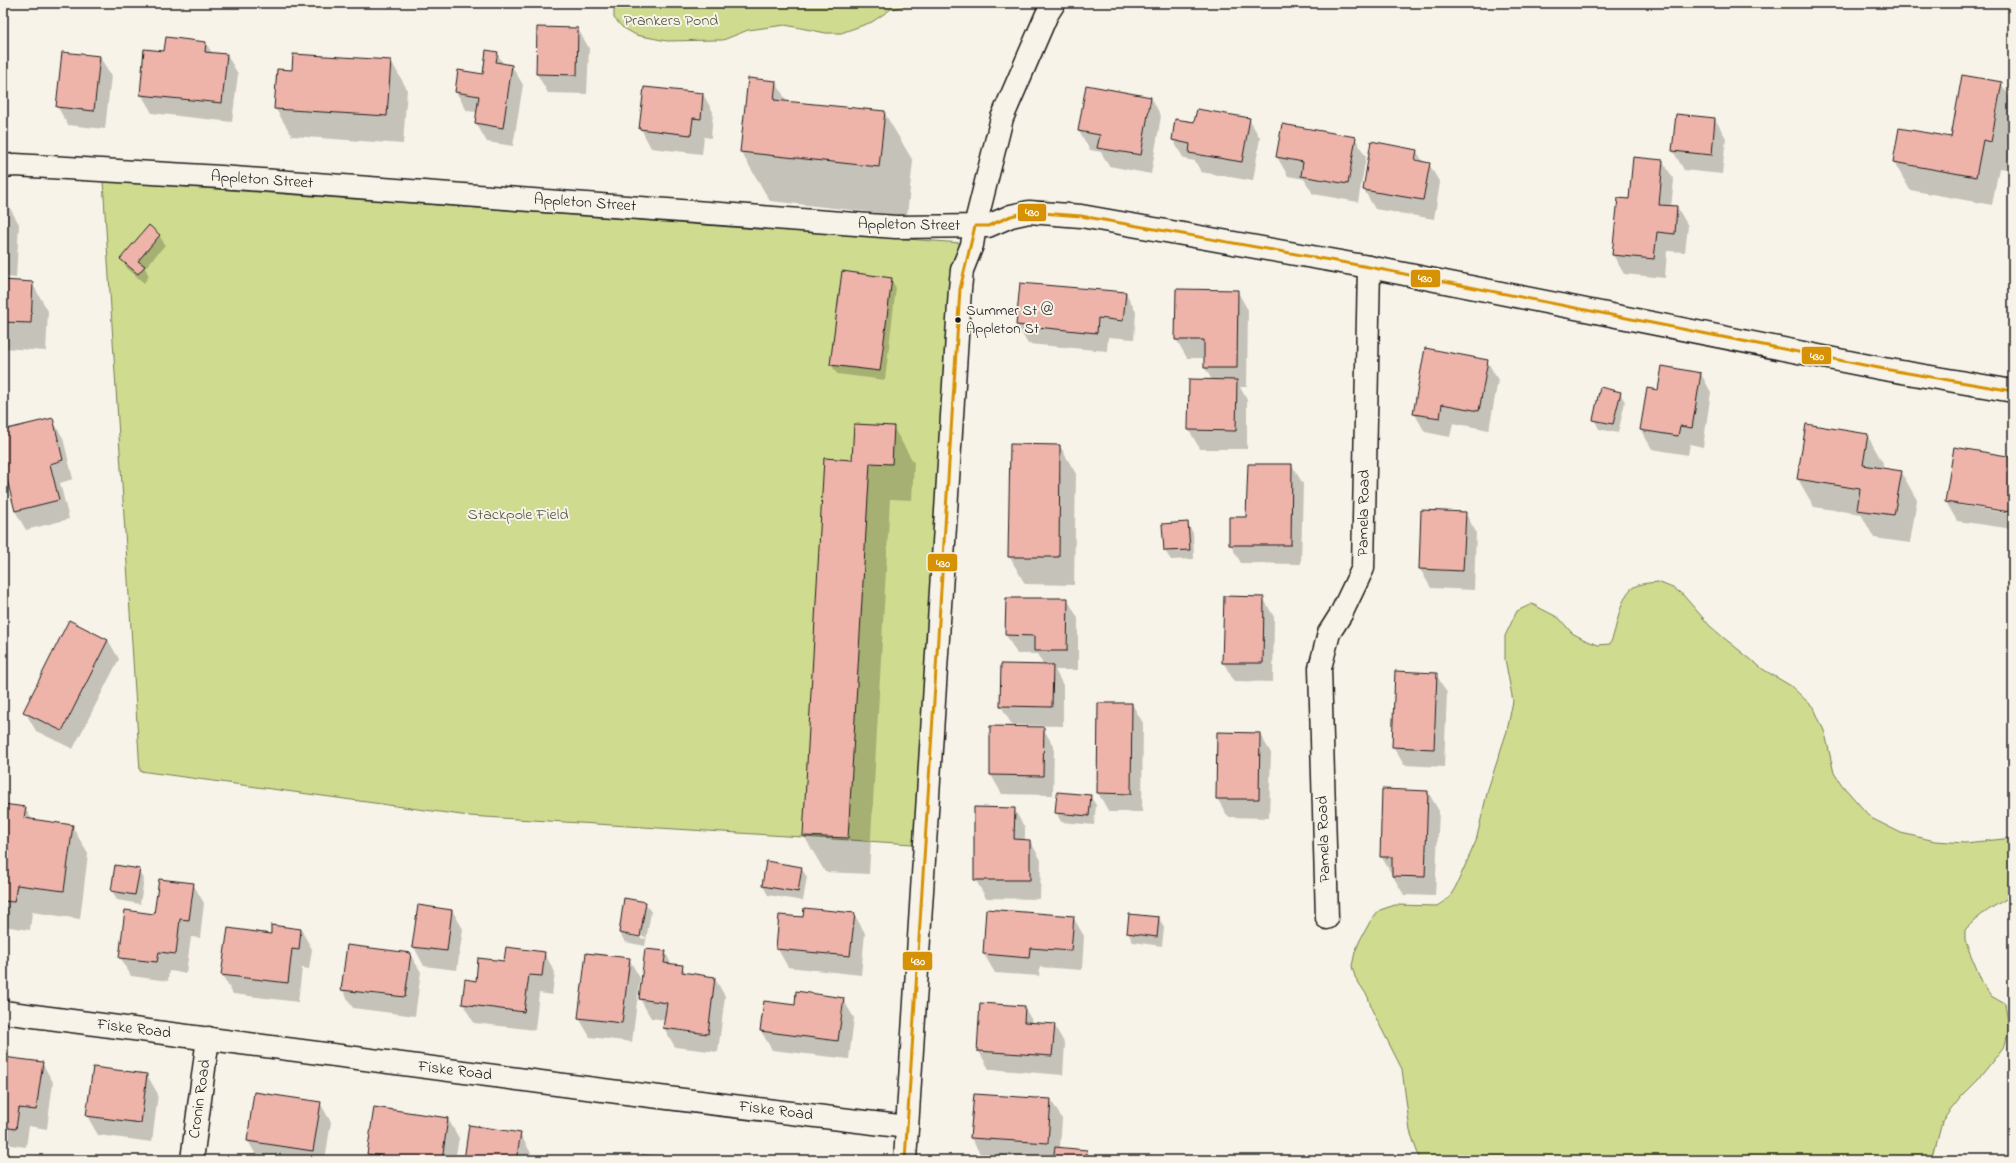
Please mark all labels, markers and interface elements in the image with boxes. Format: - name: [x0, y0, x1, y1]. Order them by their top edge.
- park label: Prankers Pond: [624, 9, 718, 33]
- street label: Appleton Street: [210, 164, 315, 196]
- street label: Appleton Street: [533, 187, 638, 219]
- line badge: 430: [1017, 203, 1047, 222]
- text: 430: [1024, 205, 1039, 221]
- street label: Appleton Street: [858, 212, 961, 238]
- line badge: 430: [1410, 269, 1441, 288]
- text: 430: [1417, 271, 1432, 287]
- place label: Summer St @ Appleton St: [966, 300, 1053, 340]
- marker: Summer St @ Appleton St: [953, 315, 963, 325]
- line badge: 430: [1801, 346, 1832, 365]
- text: 430: [1809, 349, 1824, 365]
- street label: Pamela Road: [1351, 469, 1377, 557]
- park label: Stackpole Field: [468, 503, 568, 527]
- line badge: 430: [927, 553, 958, 572]
- text: 430: [935, 556, 950, 572]
- street label: Pamela Road: [1310, 795, 1338, 883]
- line badge: 430: [902, 951, 933, 971]
- text: 430: [910, 954, 925, 970]
- street label: Fiske Road: [95, 1012, 172, 1045]
- street label: Fiske Road: [416, 1054, 493, 1087]
- street label: Cronin Road: [183, 1058, 217, 1140]
- street label: Fiske Road: [737, 1094, 814, 1127]

